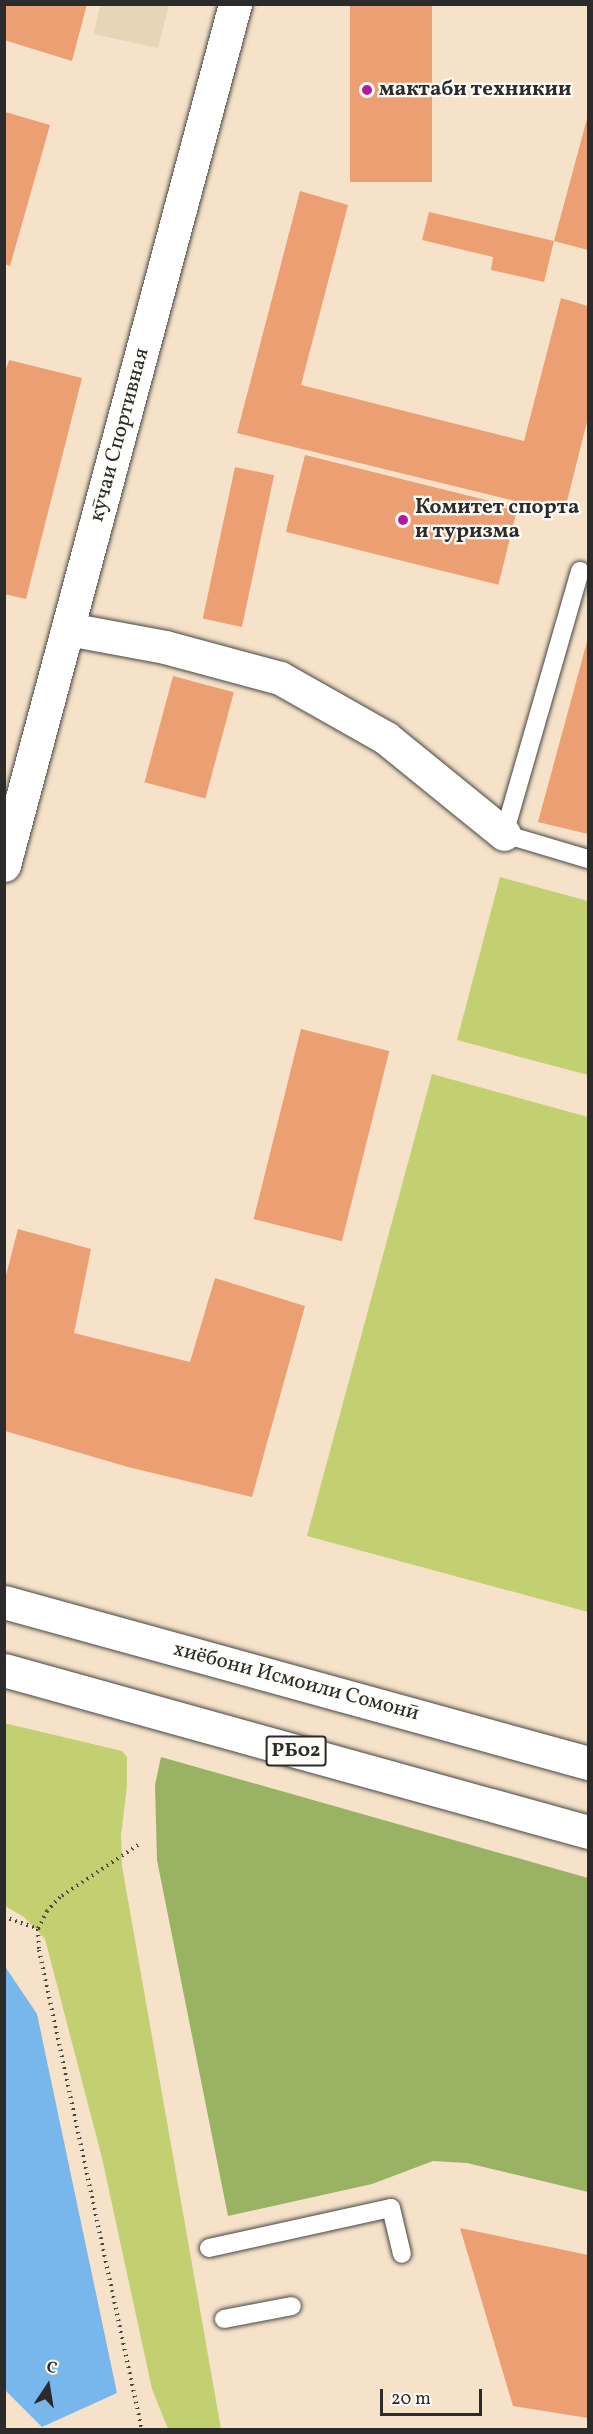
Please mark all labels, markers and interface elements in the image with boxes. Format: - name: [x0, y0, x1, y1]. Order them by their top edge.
- place label: мактаби техникии: [379, 77, 572, 103]
- marker: мактаби техникии: [360, 83, 374, 97]
- street label: кӯчаи Спортивная: [85, 345, 155, 525]
- place label: Комитет спорта и туризма: [415, 495, 579, 545]
- marker: Комитет спорта и туризма: [396, 513, 410, 527]
- street label: хиёбони Исмоили Сомонӣ: [170, 1637, 422, 1727]
- road number: РБ02: [264, 1734, 328, 1768]
- north arrow: [18, 2356, 78, 2416]
- text: С: [44, 2357, 59, 2380]
- scale bar: [383, 2377, 485, 2415]
- text: 20 m: [391, 2387, 431, 2412]

